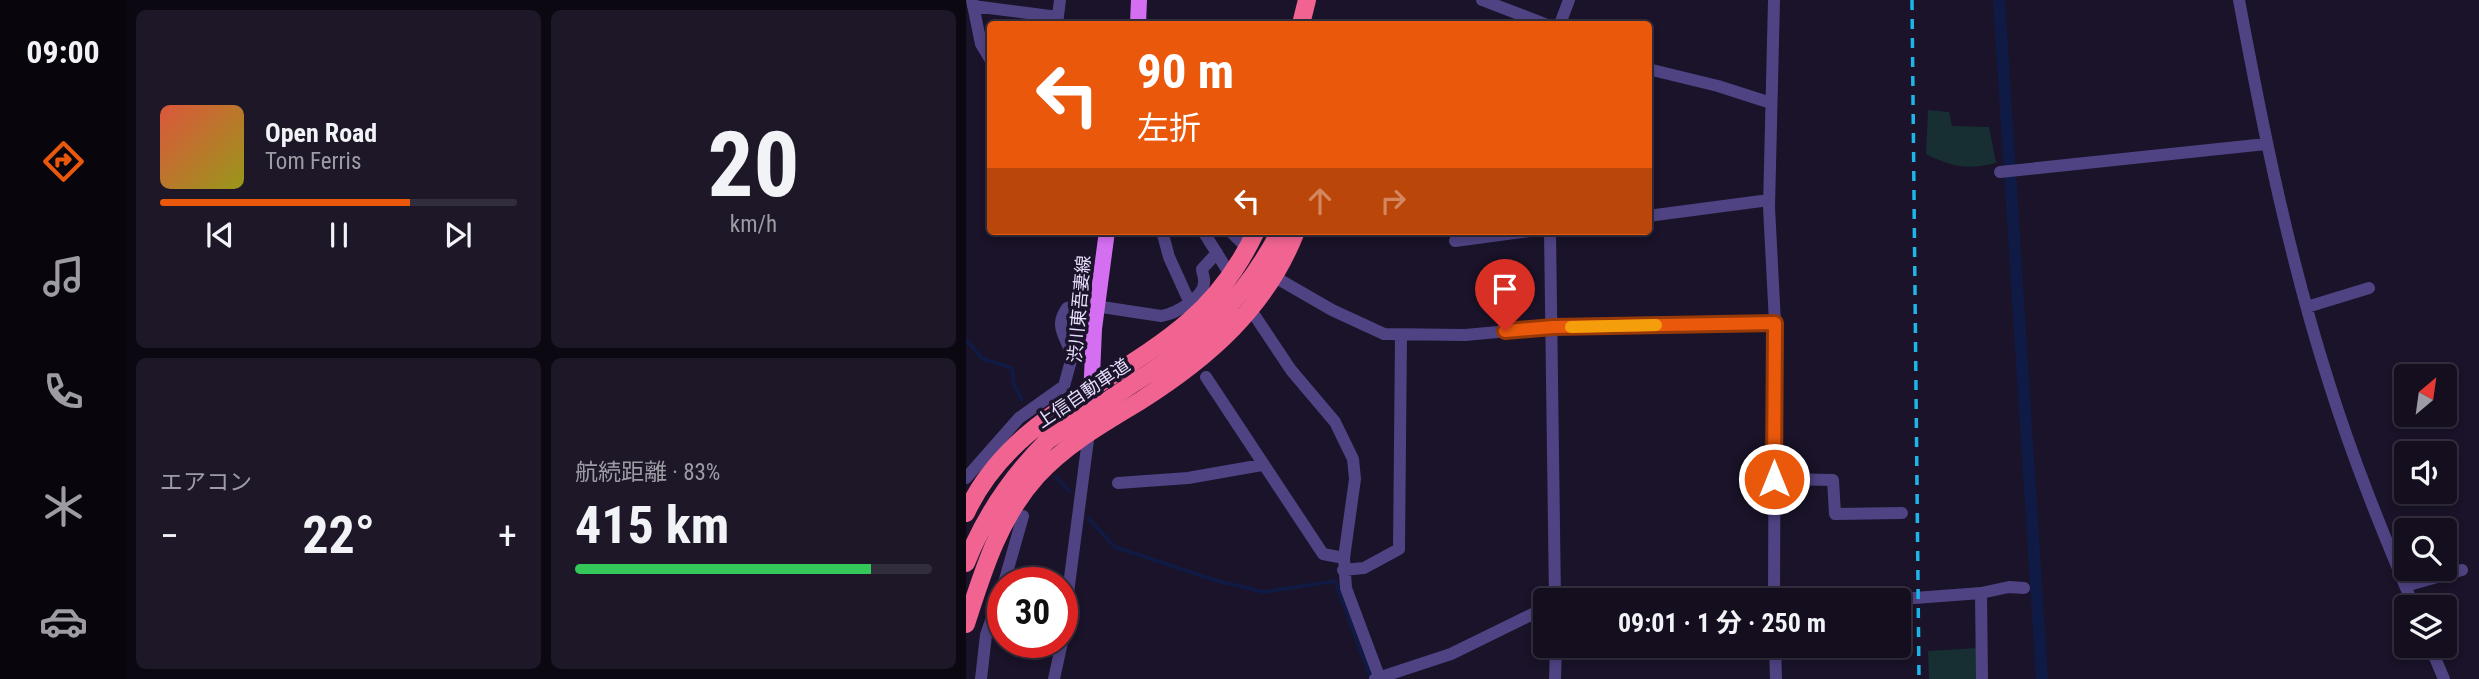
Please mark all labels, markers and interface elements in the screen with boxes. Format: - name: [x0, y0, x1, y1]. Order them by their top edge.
- text: 09:00: [26, 33, 100, 71]
- text: 90 m: [1137, 43, 1234, 100]
- icon: left: [1022, 49, 1113, 140]
- text: 左折: [1137, 109, 1201, 147]
- text: 20: [708, 112, 799, 218]
- text: Open Road: [265, 118, 377, 148]
- icon: directions: [39, 137, 88, 186]
- text: Tom Ferris: [265, 148, 361, 175]
- icon: left: [1228, 182, 1266, 220]
- icon: ahead: [1301, 182, 1339, 220]
- icon: right: [1374, 182, 1412, 220]
- text: km/h: [730, 211, 777, 238]
- icon: previous: [201, 216, 239, 254]
- icon: pause: [320, 216, 358, 254]
- icon: next: [439, 216, 477, 254]
- icon: music: [39, 252, 88, 301]
- street label: 渋川東吾妻線: [1064, 254, 1094, 364]
- pin: [1475, 259, 1535, 331]
- icon: arrive: [1486, 270, 1524, 308]
- street label: 上信自動車道: [1032, 354, 1134, 432]
- north arrow: [2394, 364, 2457, 427]
- map controls: [2394, 364, 2457, 658]
- icon: phone: [39, 367, 88, 416]
- button: sound: [2394, 441, 2457, 504]
- position arrow: [1737, 442, 1811, 516]
- text: 航続距離 · 83%: [575, 459, 720, 486]
- text: エアコン: [160, 469, 252, 496]
- icon: climate: [39, 482, 88, 531]
- text: 415 km: [575, 495, 729, 556]
- text: 22°: [302, 505, 375, 566]
- text: −: [160, 514, 179, 558]
- text: +: [498, 514, 517, 558]
- button: search: [2394, 518, 2457, 581]
- speed limit sign: 30: [987, 567, 1078, 658]
- button: layers: [2394, 595, 2457, 658]
- icon: car: [39, 597, 88, 646]
- text: 09:01 · 1 分 · 250 m: [1618, 608, 1826, 638]

